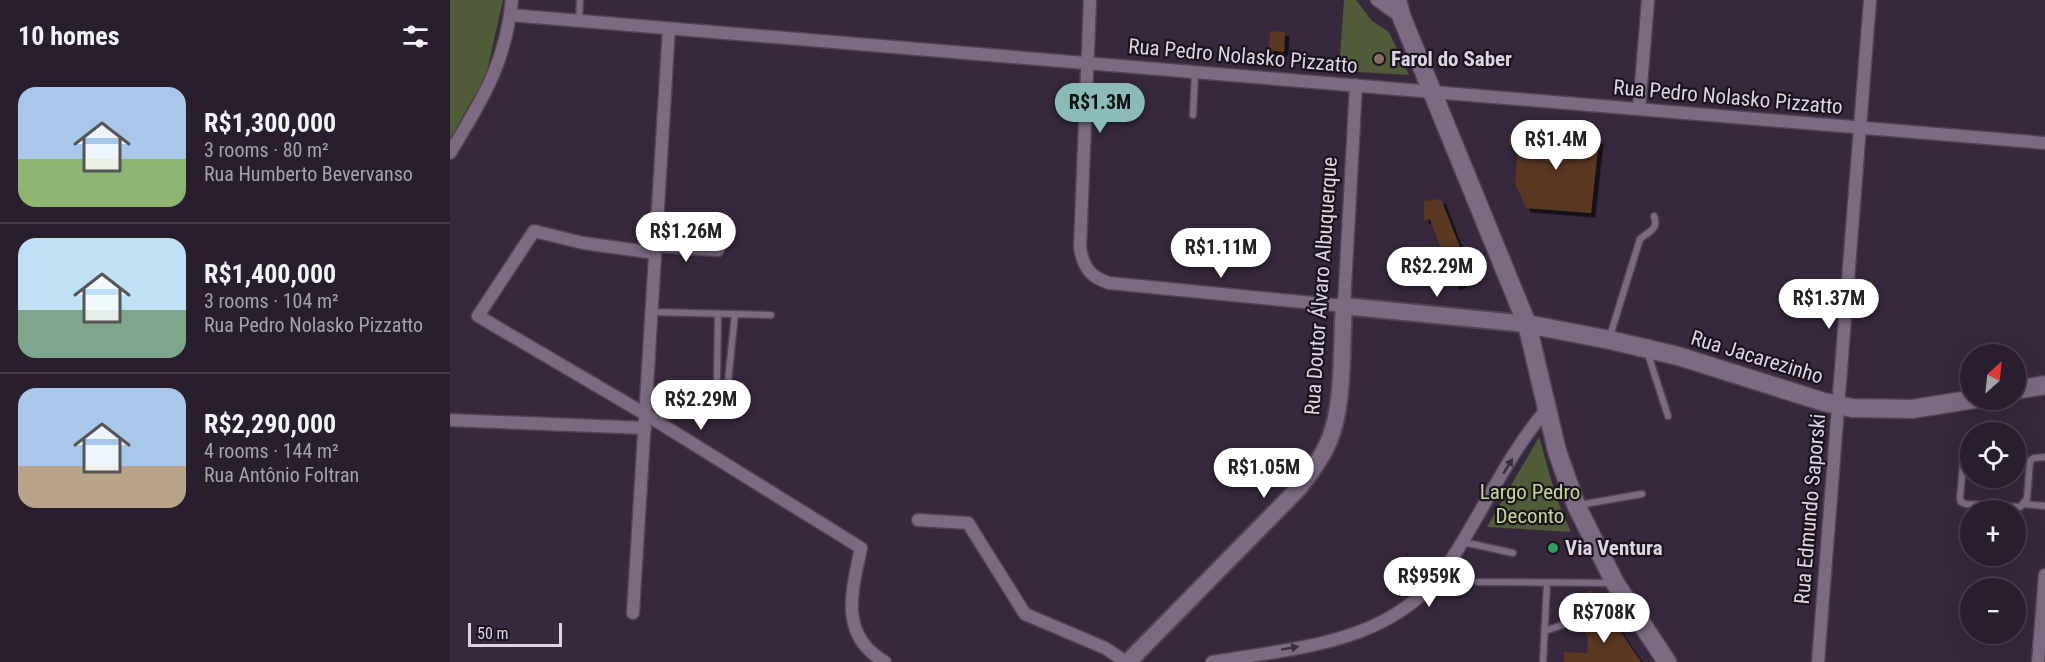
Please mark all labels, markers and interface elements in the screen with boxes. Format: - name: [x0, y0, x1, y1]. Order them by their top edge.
- icon: filters: [399, 20, 432, 53]
- text: 10 homes: [18, 21, 120, 51]
- street label: Rua Pedro Nolasko Pizzatto: [1127, 34, 1359, 78]
- place label: Farol do Saber: [1391, 47, 1512, 71]
- marker: Farol do Saber: [1372, 52, 1386, 66]
- street label: Rua Pedro Nolasko Pizzatto: [1612, 75, 1844, 119]
- pin: R$1.3M: [1051, 83, 1149, 134]
- text: R$1.3M: [1069, 90, 1131, 114]
- text: R$1,300,000: [204, 108, 336, 138]
- icon: home: [66, 111, 138, 183]
- pin: R$1.4M: [1507, 120, 1605, 171]
- text: R$1.4M: [1525, 127, 1587, 151]
- text: 3 rooms · 80 m²: [204, 138, 329, 162]
- street label: Rua Doutor Álvaro Albuquerque: [1300, 156, 1342, 416]
- text: Rua Humberto Bevervanso: [204, 162, 413, 186]
- pin: R$1.26M: [631, 212, 741, 263]
- text: R$1.26M: [650, 219, 722, 243]
- pin: R$1.11M: [1166, 228, 1276, 279]
- text: R$1.11M: [1185, 235, 1257, 259]
- pin: R$2.29M: [1382, 247, 1492, 298]
- text: R$2.29M: [1401, 254, 1473, 278]
- text: R$1,400,000: [204, 259, 336, 289]
- icon: home: [66, 262, 138, 334]
- pin: R$1.37M: [1774, 279, 1884, 330]
- text: R$1.37M: [1793, 286, 1865, 310]
- text: 3 rooms · 104 m²: [204, 289, 339, 313]
- text: Rua Pedro Nolasko Pizzatto: [204, 313, 423, 337]
- street label: Rua Jacarezinho: [1688, 325, 1826, 389]
- north arrow: [1960, 344, 2026, 410]
- map controls: [1960, 344, 2026, 644]
- pin: R$2.29M: [646, 380, 756, 431]
- text: R$2.29M: [665, 387, 737, 411]
- text: R$2,290,000: [204, 409, 336, 439]
- icon: home: [66, 412, 138, 484]
- street label: Rua Edmundo Saporski: [1790, 413, 1830, 605]
- button: locate: [1960, 422, 2026, 488]
- text: 4 rooms · 144 m²: [204, 439, 339, 463]
- pin: R$1.05M: [1209, 448, 1319, 499]
- text: R$1.05M: [1228, 455, 1300, 479]
- one-way arrow: [1503, 458, 1514, 474]
- text: Rua Antônio Foltran: [204, 463, 359, 487]
- park label: Largo Pedro Deconto: [1480, 480, 1580, 528]
- button: +: [1960, 500, 2026, 566]
- place label: Via Ventura: [1565, 536, 1663, 560]
- marker: Via Ventura: [1546, 541, 1560, 555]
- pin: R$959K: [1380, 557, 1478, 608]
- text: R$959K: [1398, 564, 1460, 588]
- button: −: [1960, 578, 2026, 644]
- pin: R$708K: [1555, 593, 1653, 644]
- text: R$708K: [1573, 600, 1635, 624]
- scale bar: [468, 620, 562, 648]
- text: 50 m: [477, 624, 509, 643]
- one-way arrow: [1281, 644, 1300, 653]

